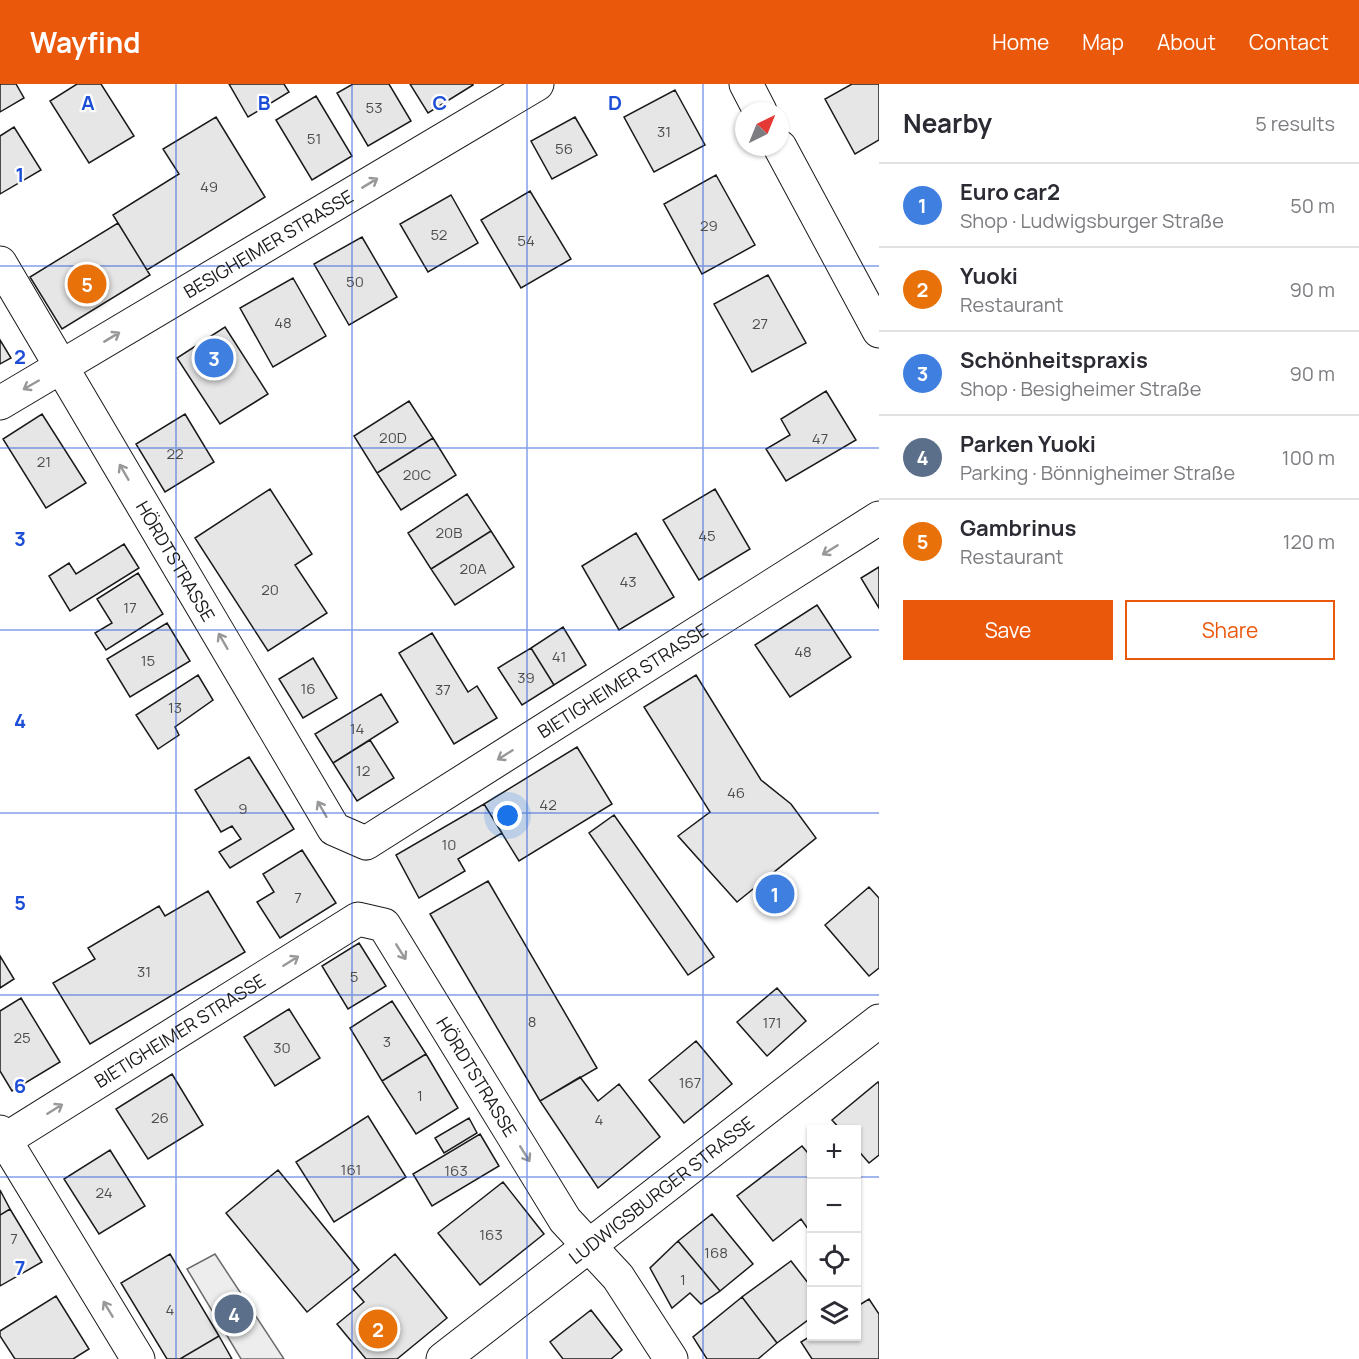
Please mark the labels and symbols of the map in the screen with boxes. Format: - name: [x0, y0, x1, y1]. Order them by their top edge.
- text: A: [81, 89, 95, 116]
- text: B: [258, 89, 271, 116]
- text: C: [433, 89, 447, 116]
- text: D: [608, 89, 622, 116]
- house number: 53: [366, 97, 382, 118]
- north arrow: [735, 102, 789, 156]
- house number: 31: [657, 121, 671, 142]
- house number: 51: [307, 128, 321, 149]
- house number: 56: [555, 138, 573, 159]
- text: 1: [16, 161, 24, 188]
- house number: 49: [200, 176, 218, 197]
- one-way arrow: [361, 177, 378, 189]
- street label: BESIGHEIMER STRASSE: [179, 184, 357, 303]
- house number: 29: [700, 215, 718, 236]
- house number: 52: [431, 224, 447, 245]
- house number: 54: [517, 230, 535, 251]
- pin: 5: [68, 262, 106, 306]
- house number: 50: [346, 271, 364, 292]
- house number: 48: [274, 312, 292, 333]
- house number: 27: [752, 313, 768, 334]
- one-way arrow: [103, 331, 120, 343]
- pin: 3: [194, 336, 234, 380]
- text: 2: [14, 343, 26, 370]
- one-way arrow: [23, 379, 40, 391]
- house number: 20D: [379, 427, 407, 448]
- house number: 47: [812, 428, 828, 449]
- house number: 22: [166, 443, 184, 464]
- house number: 21: [37, 451, 51, 472]
- one-way arrow: [118, 464, 130, 481]
- house number: 20C: [403, 464, 431, 485]
- street label: HÖRDTSTRASSE: [131, 496, 221, 626]
- house number: 20B: [436, 522, 462, 543]
- text: 3: [14, 525, 26, 552]
- house number: 45: [698, 525, 716, 546]
- one-way arrow: [821, 543, 838, 556]
- house number: 20A: [459, 558, 487, 579]
- house number: 43: [619, 571, 637, 592]
- house number: 20: [261, 579, 279, 600]
- house number: 17: [123, 597, 137, 618]
- street label: BIETIGHEIMER STRASSE: [533, 617, 712, 743]
- one-way arrow: [217, 633, 229, 650]
- house number: 48: [794, 641, 812, 662]
- house number: 41: [552, 646, 566, 667]
- house number: 15: [141, 650, 155, 671]
- house number: 39: [517, 667, 535, 688]
- house number: 16: [300, 678, 316, 699]
- house number: 37: [435, 679, 451, 700]
- house number: 13: [168, 697, 182, 718]
- text: 4: [14, 707, 26, 734]
- house number: 14: [350, 718, 364, 739]
- one-way arrow: [497, 749, 514, 761]
- house number: 12: [356, 760, 370, 781]
- house number: 46: [727, 782, 745, 803]
- house number: 42: [539, 794, 557, 815]
- house number: 9: [238, 798, 248, 819]
- one-way arrow: [315, 801, 327, 818]
- your location: [493, 801, 522, 830]
- house number: 10: [442, 834, 457, 855]
- pin: 1: [756, 872, 794, 916]
- house number: 7: [294, 887, 302, 908]
- text: 5: [14, 889, 26, 916]
- one-way arrow: [395, 943, 407, 960]
- one-way arrow: [282, 955, 299, 967]
- house number: 31: [137, 961, 151, 982]
- house number: 5: [350, 966, 358, 987]
- street label: BIETIGHEIMER STRASSE: [90, 968, 270, 1093]
- house number: 8: [528, 1011, 536, 1032]
- street label: HÖRDTSTRASSE: [431, 1012, 523, 1141]
- house number: 171: [762, 1012, 782, 1033]
- house number: 25: [13, 1027, 31, 1048]
- house number: 3: [383, 1031, 391, 1052]
- house number: 30: [273, 1037, 291, 1058]
- text: 6: [14, 1072, 26, 1099]
- house number: 167: [679, 1072, 701, 1093]
- house number: 1: [417, 1085, 423, 1106]
- one-way arrow: [46, 1103, 63, 1115]
- house number: 26: [151, 1107, 169, 1128]
- house number: 4: [595, 1109, 604, 1130]
- street label: LUDWIGSBURGER STRASSE: [564, 1110, 759, 1269]
- one-way arrow: [519, 1145, 531, 1162]
- house number: 161: [341, 1159, 361, 1180]
- house number: 163: [444, 1160, 468, 1181]
- house number: 24: [95, 1182, 113, 1203]
- house number: 163: [479, 1224, 503, 1245]
- house number: 7: [10, 1228, 18, 1249]
- house number: 168: [704, 1242, 728, 1263]
- text: 7: [15, 1254, 25, 1281]
- house number: 1: [680, 1269, 686, 1290]
- pin: 4: [214, 1292, 254, 1336]
- house number: 4: [166, 1299, 175, 1320]
- one-way arrow: [101, 1301, 113, 1318]
- pin: 2: [358, 1306, 398, 1352]

